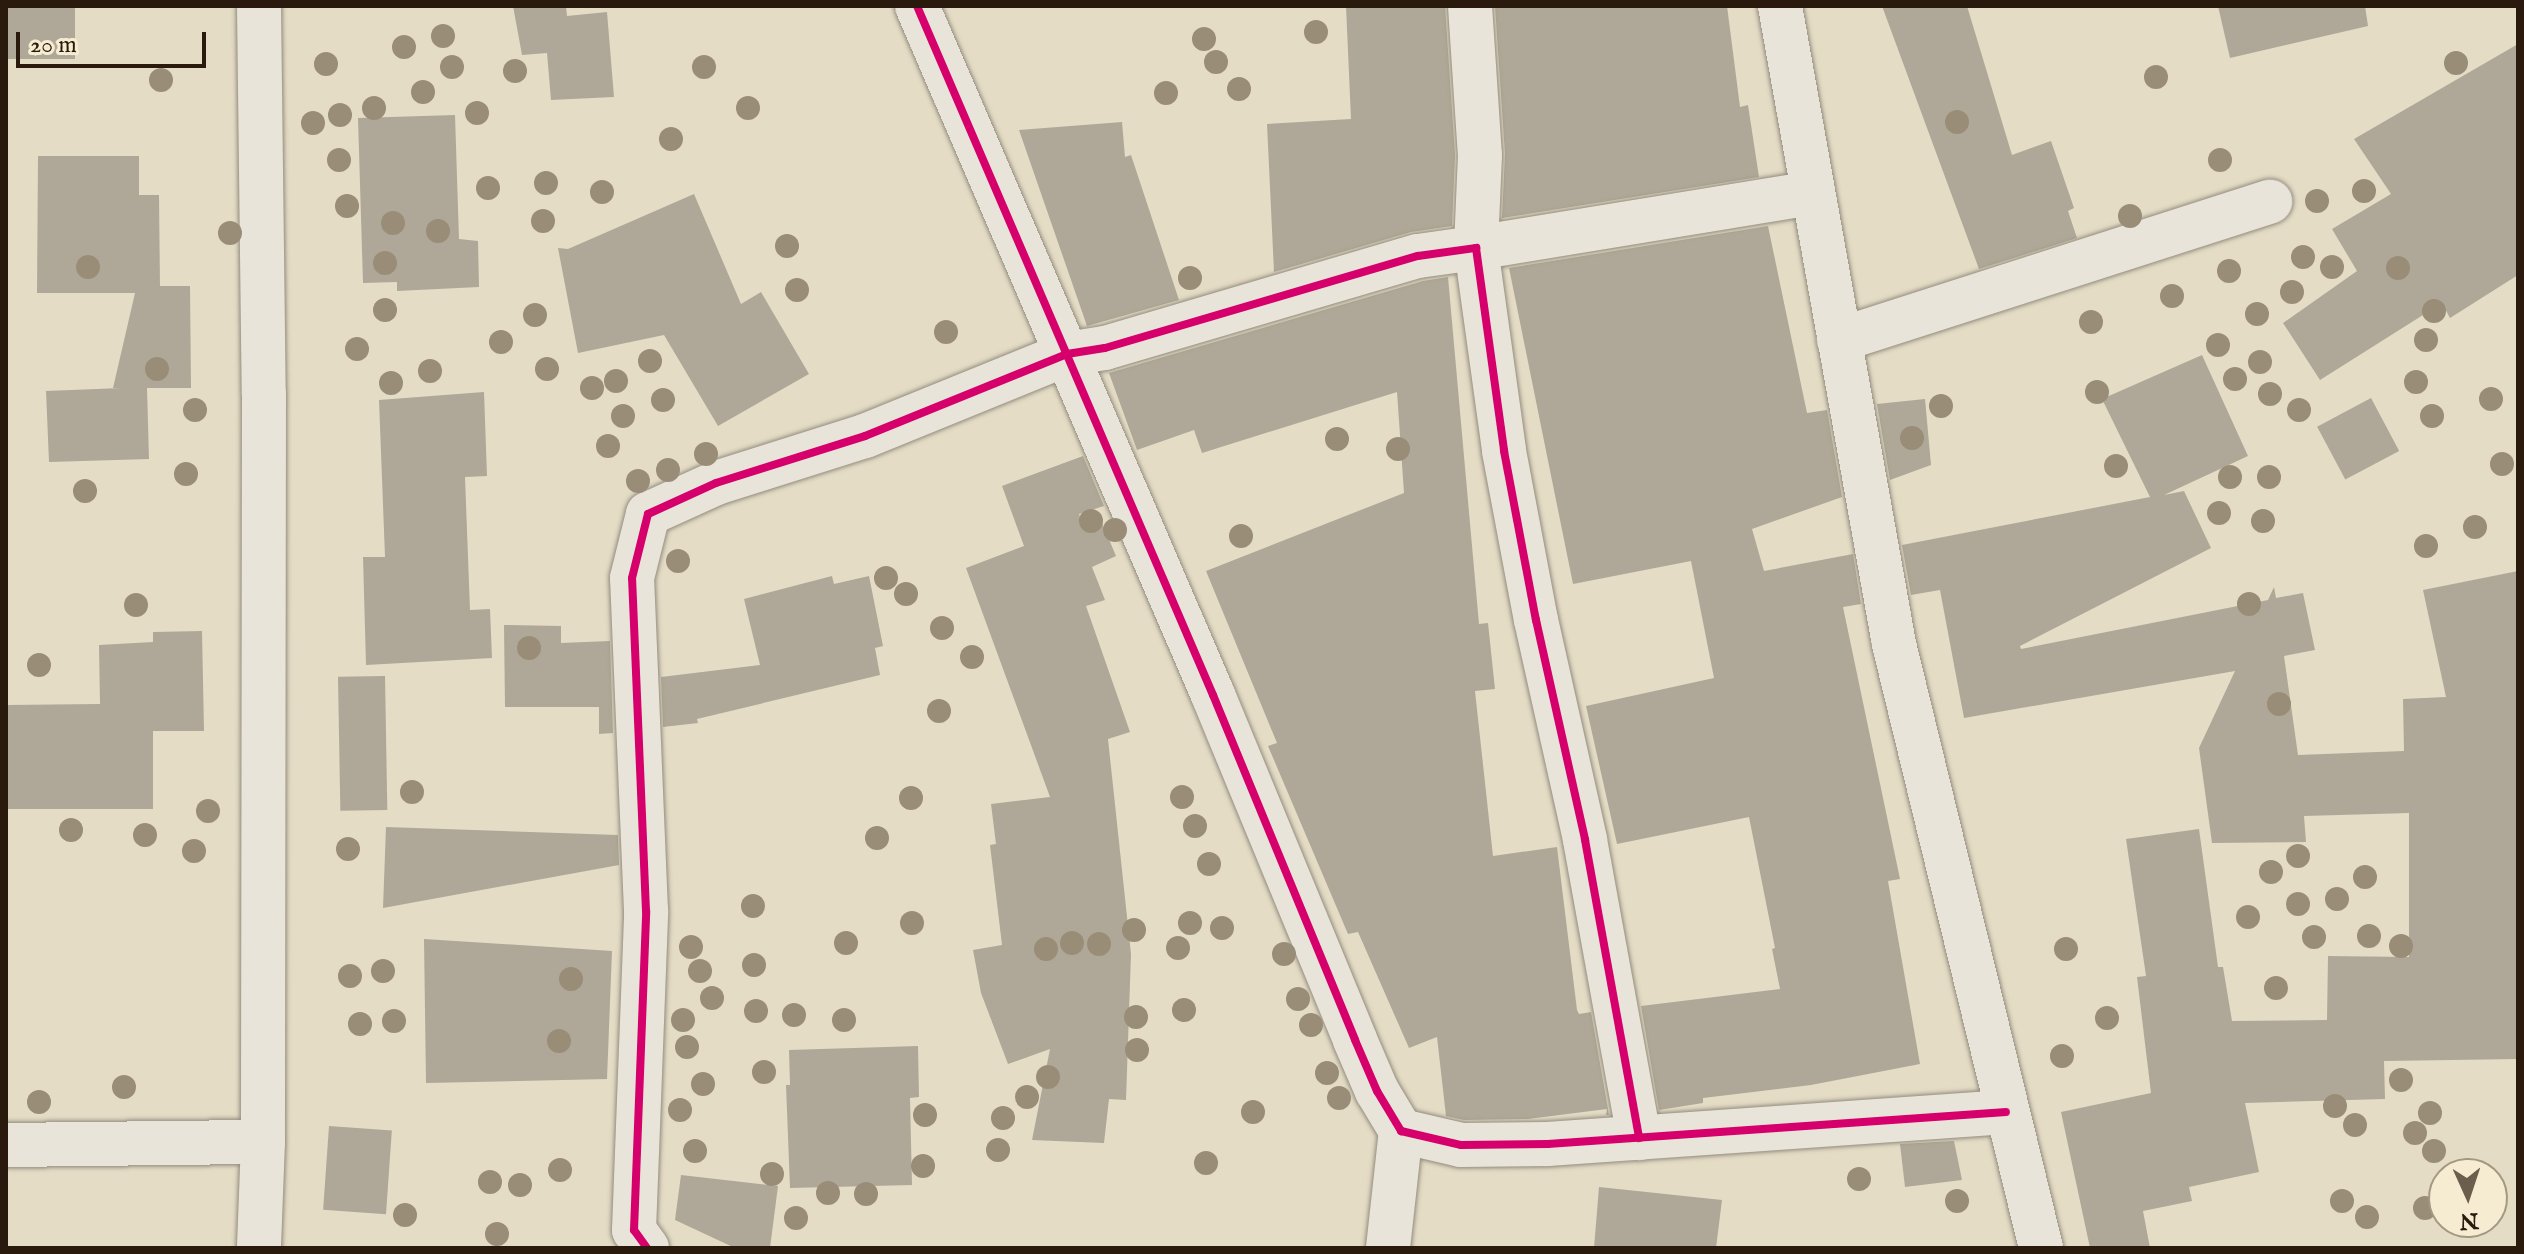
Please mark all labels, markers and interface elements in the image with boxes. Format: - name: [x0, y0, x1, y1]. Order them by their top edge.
- scale bar: [20, 16, 210, 66]
- text: 20 m: [30, 30, 77, 61]
- north arrow: [2428, 1158, 2508, 1238]
- text: N: [2459, 1205, 2479, 1234]

